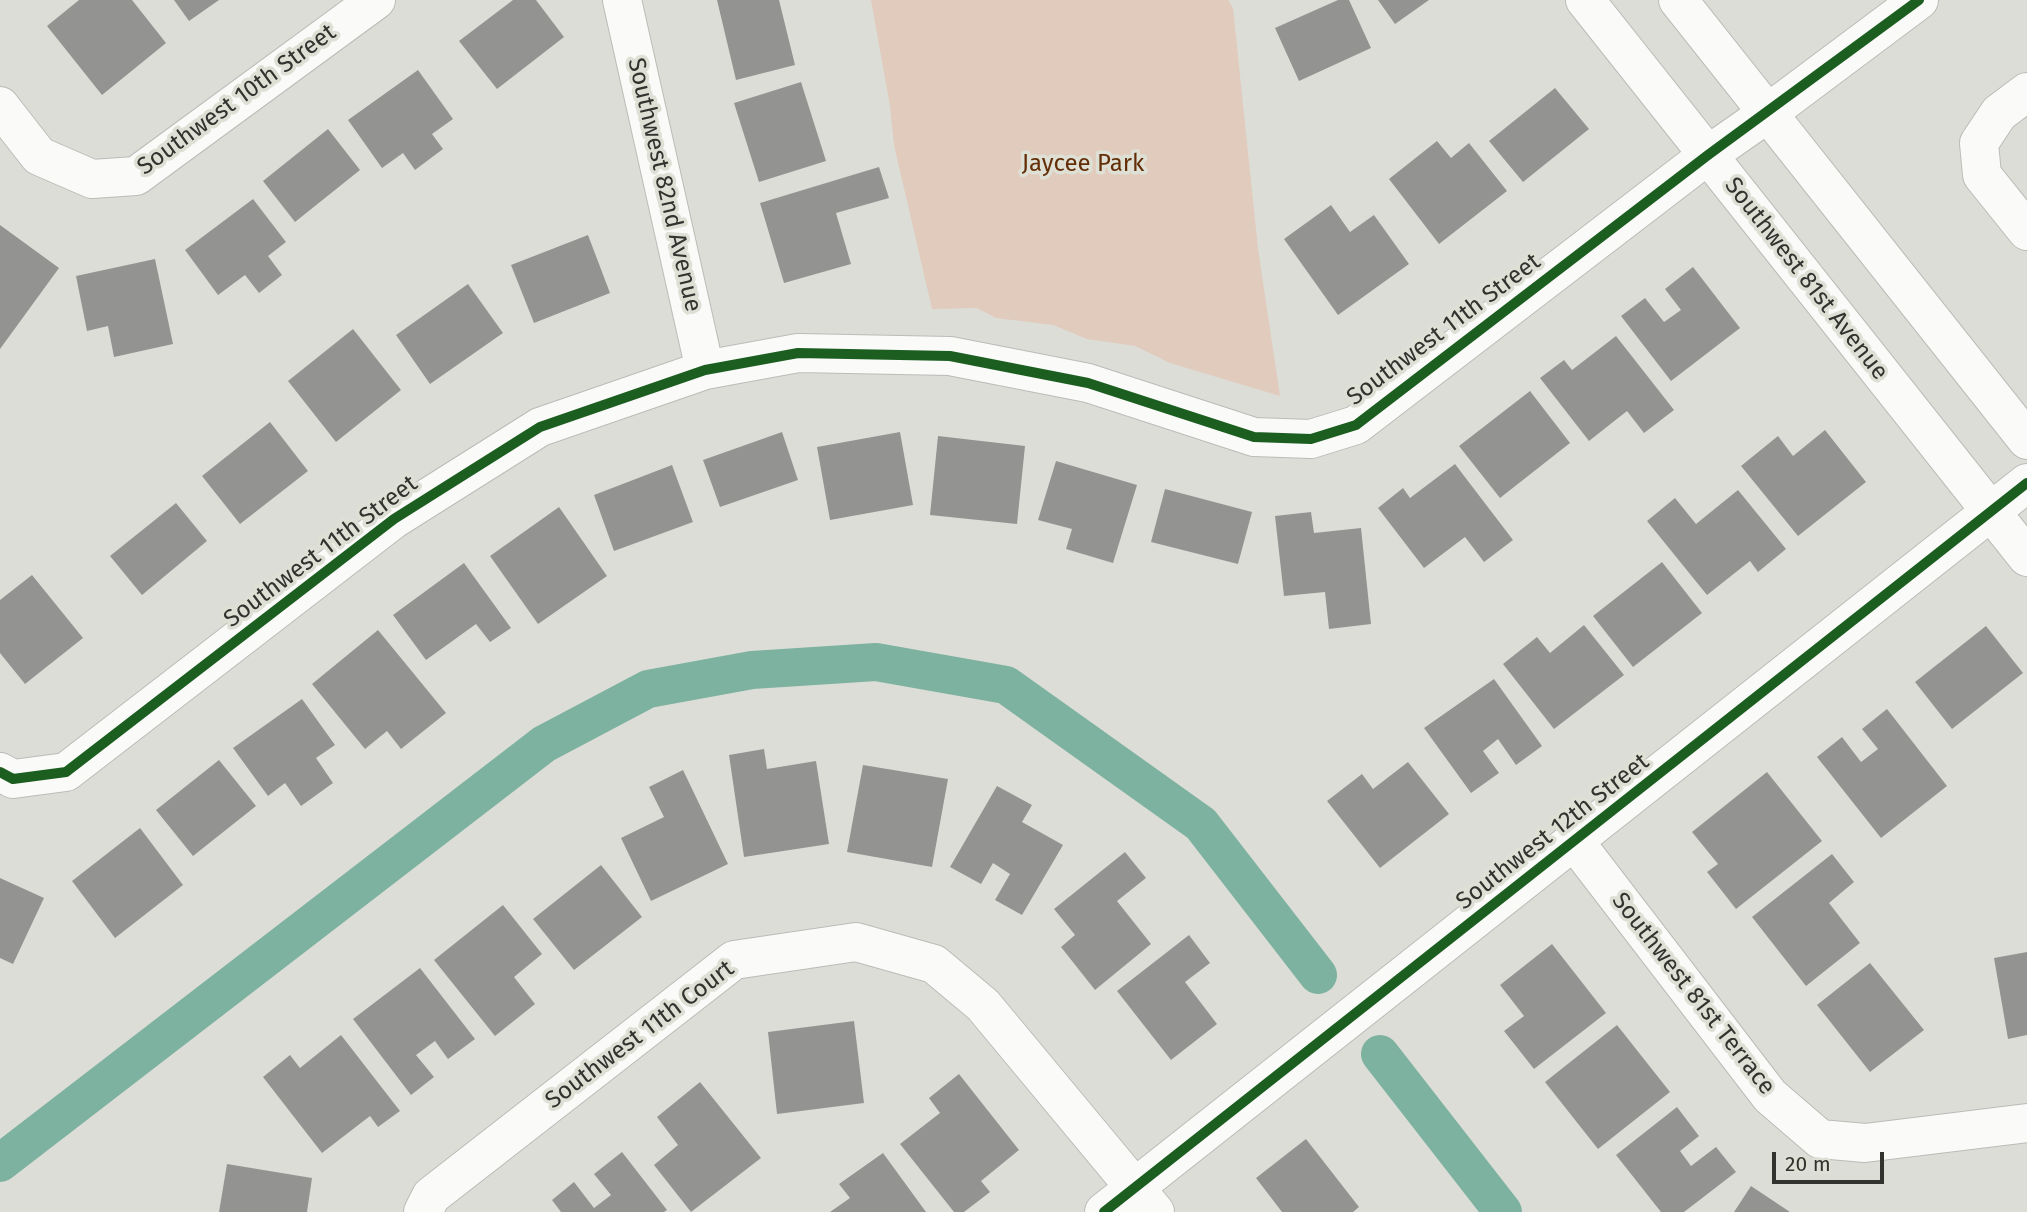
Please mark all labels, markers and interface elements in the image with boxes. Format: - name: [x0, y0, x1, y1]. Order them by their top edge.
- street label: Southwest 10th Street: [132, 18, 342, 182]
- street label: Southwest 82nd Avenue: [621, 55, 707, 315]
- park label: Jaycee Park: [1022, 150, 1144, 178]
- street label: Southwest 81st Avenue: [1718, 172, 1894, 386]
- street label: Southwest 11th Street: [1342, 248, 1546, 412]
- street label: Southwest 11th Street: [219, 470, 423, 634]
- street label: Southwest 12th Street: [1451, 748, 1655, 916]
- street label: Southwest 81st Terrace: [1605, 887, 1781, 1101]
- street label: Southwest 11th Court: [540, 955, 740, 1115]
- scale bar: [1775, 1138, 1887, 1182]
- text: 20 m: [1785, 1151, 1831, 1177]

